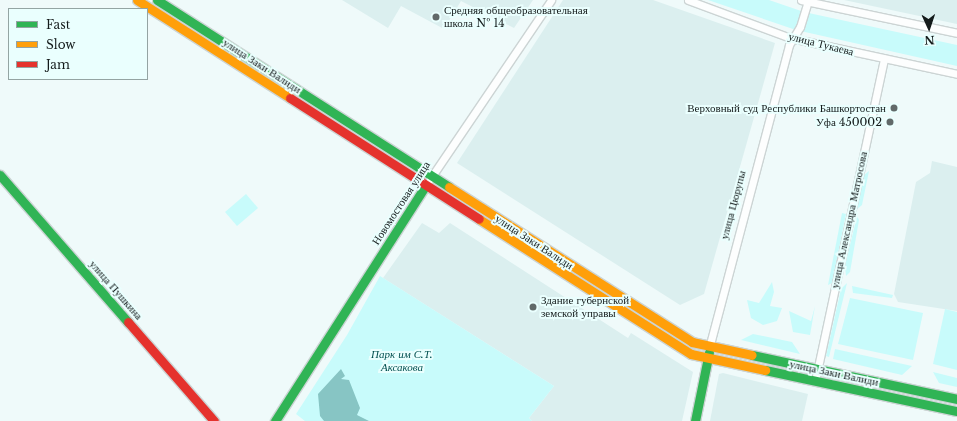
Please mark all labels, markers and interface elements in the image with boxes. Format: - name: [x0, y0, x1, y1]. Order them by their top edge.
- place label: Средняя общеобразовательная школа № 14: [444, 4, 588, 30]
- legend: [8, 8, 148, 80]
- north arrow: [909, 8, 949, 48]
- marker: Средняя общеобразовательная школа № 14: [431, 12, 441, 22]
- text: Fast: [46, 17, 70, 32]
- street label: улица Тукаева: [787, 30, 855, 58]
- text: N: [924, 33, 935, 47]
- street label: улица Заки Валиди: [221, 36, 303, 96]
- text: Slow: [46, 37, 75, 52]
- text: Jam: [46, 57, 70, 72]
- place label: Верховный суд Республики Башкортостан: [687, 101, 886, 115]
- marker: Верховный суд Республики Башкортостан: [889, 103, 899, 113]
- place label: Уфа 450002: [816, 115, 882, 129]
- marker: Уфа 450002: [885, 117, 895, 127]
- street label: улица Александра Матросова: [828, 150, 870, 290]
- street label: Новомостовая улица: [369, 159, 433, 247]
- street label: улица Цюрупы: [717, 169, 749, 241]
- street label: улица Заки Валиди: [493, 212, 575, 272]
- street label: улица Пушкина: [87, 258, 145, 322]
- place label: Здание губернской земской управы: [541, 294, 629, 320]
- marker: Здание губернской земской управы: [528, 302, 538, 312]
- park label: Парк им С.Т. Аксакова: [371, 348, 433, 374]
- street label: улица Заки Валиди: [788, 357, 880, 389]

